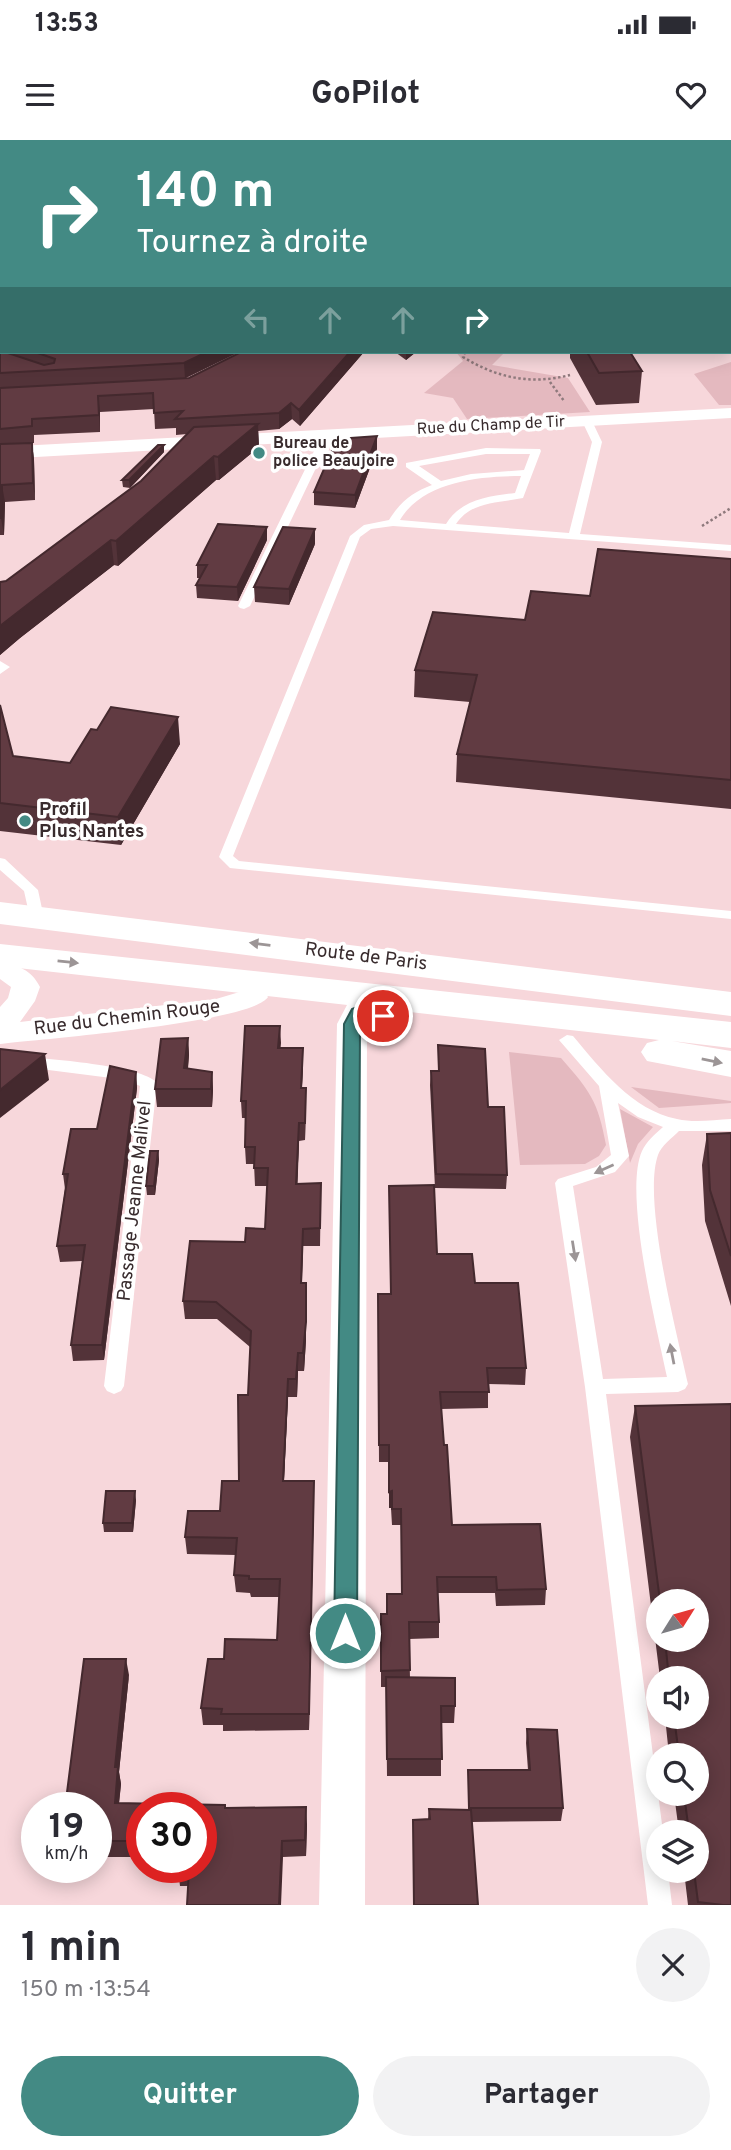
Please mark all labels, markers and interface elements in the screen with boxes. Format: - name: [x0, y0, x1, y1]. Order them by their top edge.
- text: 13:53: [35, 8, 99, 41]
- text: GoPilot: [311, 75, 420, 115]
- icon: menu: [21, 76, 59, 114]
- icon: heart: [672, 76, 710, 114]
- text: 140 m: [136, 163, 275, 225]
- icon: right: [21, 168, 112, 259]
- text: Tournez à droite: [136, 224, 368, 264]
- icon: left: [238, 301, 276, 339]
- icon: ahead: [311, 301, 349, 339]
- icon: ahead: [384, 301, 422, 339]
- icon: right: [457, 301, 495, 339]
- street label: Rue du Champ de Tir: [416, 412, 566, 440]
- place label: Bureau de police Beaujoire: [273, 434, 395, 472]
- marker: Bureau de police Beaujoire: [251, 445, 267, 461]
- place label: Profil Plus Nantes: [39, 798, 144, 844]
- marker: Profil Plus Nantes: [17, 813, 33, 829]
- street label: Route de Paris: [303, 938, 429, 976]
- one-way arrow: [249, 939, 271, 950]
- one-way arrow: [57, 957, 79, 968]
- pin: [353, 986, 413, 1046]
- street label: Rue du Chemin Rouge: [33, 995, 221, 1041]
- icon: arrive: [364, 997, 402, 1035]
- one-way arrow: [701, 1055, 723, 1066]
- street label: Passage Jeanne Malivel: [113, 1100, 157, 1302]
- one-way arrow: [594, 1163, 614, 1175]
- one-way arrow: [569, 1240, 580, 1262]
- one-way arrow: [667, 1343, 678, 1365]
- north arrow: [646, 1589, 709, 1652]
- map controls: [646, 1589, 709, 1883]
- position arrow: [308, 1596, 382, 1670]
- button: sound: [646, 1666, 709, 1729]
- button: search: [646, 1743, 709, 1806]
- speed limit sign: 30: [126, 1792, 217, 1883]
- text: 19: [49, 1806, 84, 1850]
- button: layers: [646, 1820, 709, 1883]
- text: km/h: [45, 1843, 88, 1866]
- text: 1 min: [21, 1923, 122, 1976]
- button: close: [636, 1928, 710, 2002]
- text: 150 m · 13:54: [21, 1976, 151, 2005]
- button: Quitter: [21, 2056, 359, 2136]
- button: Partager: [373, 2056, 710, 2136]

